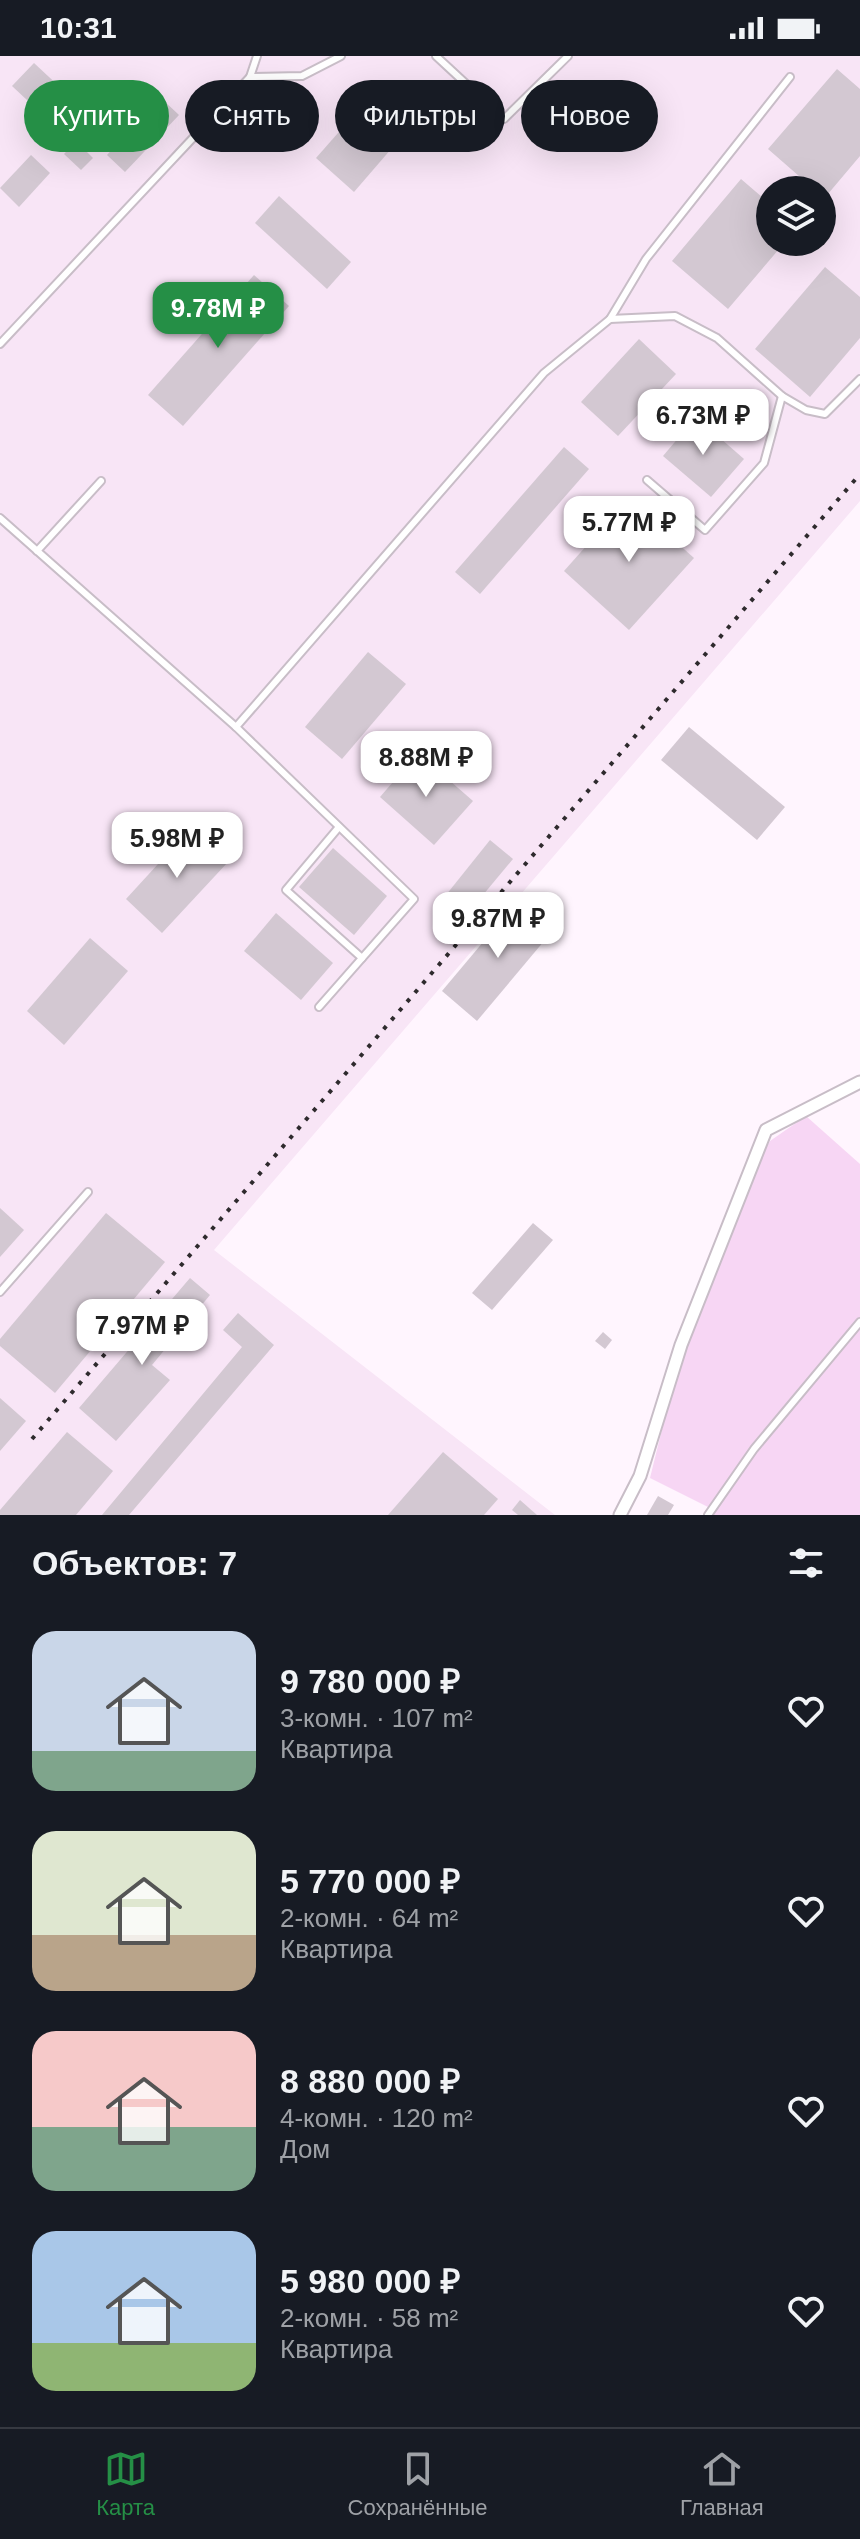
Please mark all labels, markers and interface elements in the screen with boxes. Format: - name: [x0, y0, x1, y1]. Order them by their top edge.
- text: 10:31: [40, 11, 117, 44]
- chip: Купить: [24, 80, 169, 152]
- chip: Снять: [185, 80, 319, 152]
- chip: Фильтры: [335, 80, 505, 152]
- chip: Новое: [521, 80, 658, 152]
- map controls: [756, 176, 836, 256]
- button: layers: [756, 176, 836, 256]
- pin: 9.78M ₽: [144, 282, 292, 350]
- text: 9.78M ₽: [171, 293, 265, 323]
- pin: 6.73M ₽: [629, 389, 777, 457]
- text: 6.73M ₽: [656, 400, 750, 430]
- pin: 5.77M ₽: [555, 496, 703, 564]
- text: 5.77M ₽: [582, 507, 676, 537]
- pin: 8.88M ₽: [352, 731, 500, 799]
- text: 8.88M ₽: [379, 742, 473, 772]
- pin: 5.98M ₽: [103, 812, 251, 880]
- text: 5.98M ₽: [130, 823, 224, 853]
- pin: 9.87M ₽: [424, 892, 572, 960]
- text: 9.87M ₽: [451, 903, 545, 933]
- pin: 7.97M ₽: [68, 1299, 216, 1367]
- text: 7.97M ₽: [95, 1310, 189, 1340]
- icon: filters: [784, 1541, 828, 1585]
- text: Объектов: 7: [32, 1544, 237, 1582]
- text: 9 780 000 ₽: [280, 1662, 461, 1700]
- icon: home: [96, 1663, 192, 1759]
- icon: heart: [784, 1689, 828, 1733]
- text: 3-комн. · 107 m²: [280, 1703, 473, 1733]
- text: Квартира: [280, 1734, 392, 1764]
- text: 5 770 000 ₽: [280, 1862, 461, 1900]
- icon: home: [96, 1863, 192, 1959]
- icon: heart: [784, 1889, 828, 1933]
- text: 2-комн. · 64 m²: [280, 1903, 458, 1933]
- text: Квартира: [280, 1934, 392, 1964]
- text: 8 880 000 ₽: [280, 2062, 461, 2100]
- icon: home: [96, 2063, 192, 2159]
- icon: heart: [784, 2089, 828, 2133]
- text: 4-комн. · 120 m²: [280, 2103, 473, 2133]
- text: Дом: [280, 2134, 330, 2164]
- text: 5 980 000 ₽: [280, 2262, 461, 2300]
- icon: home: [96, 2263, 192, 2359]
- icon: heart: [784, 2289, 828, 2333]
- text: 2-комн. · 58 m²: [280, 2303, 458, 2333]
- text: Квартира: [280, 2334, 392, 2364]
- tab: Карта: [96, 2447, 155, 2521]
- tab: Сохранённые: [348, 2447, 488, 2521]
- tab: Главная: [680, 2447, 764, 2521]

